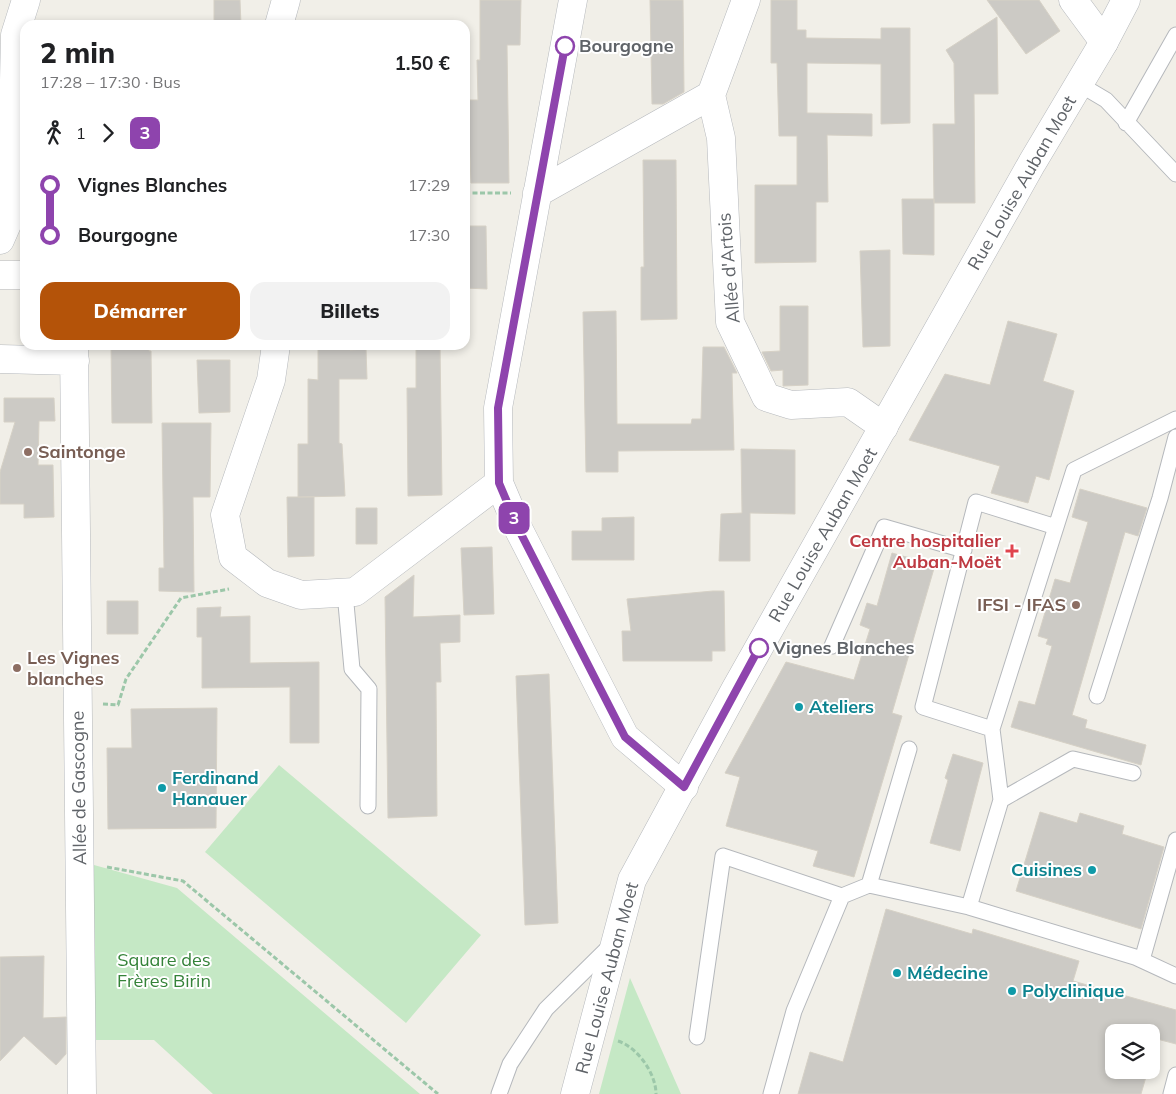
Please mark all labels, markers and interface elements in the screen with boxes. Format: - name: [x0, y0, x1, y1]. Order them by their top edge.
- place label: Bourgogne: [579, 34, 674, 57]
- text: 2 min: [40, 35, 115, 70]
- marker: Bourgogne: [555, 36, 575, 56]
- text: 1.50 €: [394, 51, 450, 75]
- text: 17:28 – 17:30 · Bus: [40, 72, 181, 92]
- street label: Rue Louise Auban Moet: [962, 91, 1081, 274]
- icon: walk: [40, 119, 68, 147]
- icon: forward: [94, 119, 122, 147]
- text: 3: [140, 121, 150, 144]
- text: 1: [76, 123, 86, 143]
- text: Vignes Blanches: [78, 173, 227, 197]
- text: 17:29: [408, 175, 450, 195]
- street label: Allée d'Artois: [712, 212, 745, 324]
- text: Bourgogne: [78, 223, 178, 247]
- text: 17:30: [408, 225, 450, 245]
- button: Démarrer: [40, 282, 240, 340]
- button: Billets: [250, 282, 450, 340]
- place label: Saintonge: [38, 440, 126, 463]
- street label: Rue Louise Auban Moet: [763, 443, 882, 626]
- marker: Saintonge: [22, 446, 34, 458]
- line badge: 3: [498, 502, 530, 534]
- text: 3: [509, 506, 519, 529]
- place label: Centre hospitalier Auban-Moët: [849, 529, 1002, 573]
- marker: Centre hospitalier Auban-Moët: [1005, 544, 1019, 558]
- place label: IFSI - IFAS: [977, 593, 1066, 616]
- marker: IFSI - IFAS: [1070, 599, 1082, 611]
- place label: Vignes Blanches: [772, 636, 914, 659]
- marker: Vignes Blanches: [749, 638, 769, 658]
- place label: Les Vignes blanches: [27, 646, 119, 690]
- marker: Les Vignes blanches: [11, 662, 23, 674]
- place label: Ateliers: [809, 695, 874, 718]
- marker: Ateliers: [793, 701, 805, 713]
- street label: Allée de Gascogne: [66, 711, 91, 865]
- place label: Ferdinand Hanauer: [172, 766, 259, 810]
- marker: Ferdinand Hanauer: [156, 782, 168, 794]
- place label: Cuisines: [1011, 858, 1082, 881]
- marker: Cuisines: [1086, 864, 1098, 876]
- street label: Rue Louise Auban Moet: [570, 879, 643, 1076]
- park label: Square des Frères Birin: [117, 948, 211, 992]
- place label: Médecine: [907, 961, 988, 984]
- marker: Médecine: [891, 967, 903, 979]
- place label: Polyclinique: [1022, 979, 1124, 1002]
- marker: Polyclinique: [1006, 985, 1018, 997]
- map controls: [1105, 1024, 1160, 1079]
- button: layers: [1105, 1024, 1160, 1079]

